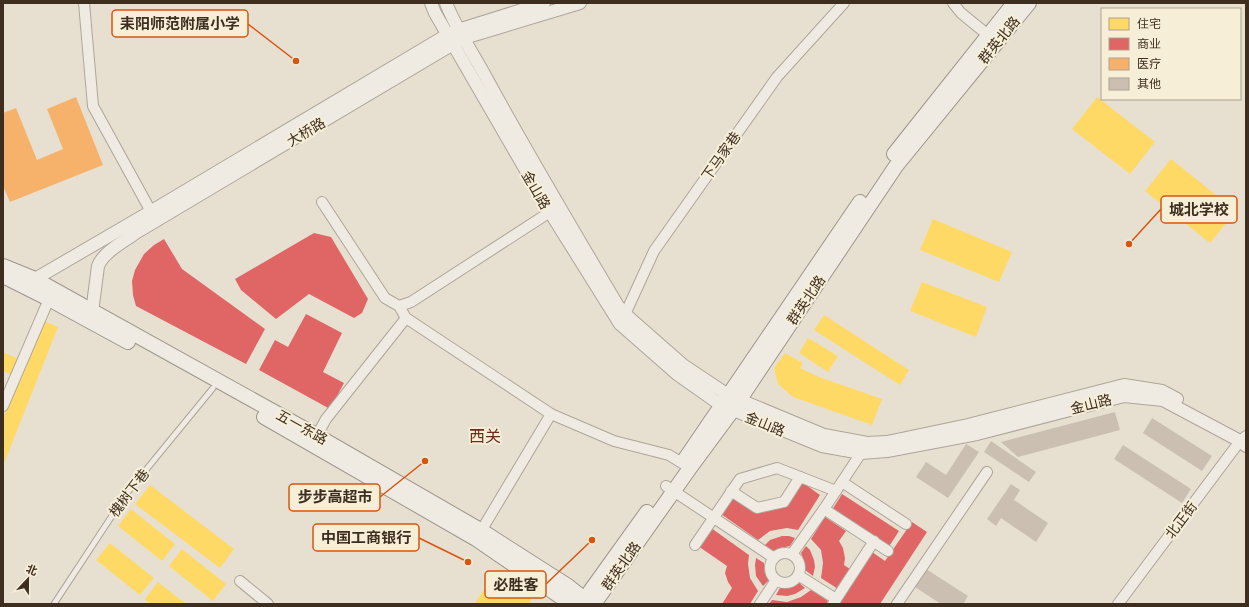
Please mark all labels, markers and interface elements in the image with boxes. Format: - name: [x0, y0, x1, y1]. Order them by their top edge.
- legend: [1101, 8, 1241, 100]
- callout: 耒阳师范附属小学: [112, 10, 248, 37]
- street label: 群英北路: [974, 13, 1024, 67]
- text: 耒阳师范附属小学: [120, 14, 240, 33]
- text: 住宅: [1137, 16, 1161, 31]
- text: 商业: [1137, 36, 1161, 51]
- text: 医疗: [1137, 56, 1161, 71]
- text: 其他: [1137, 76, 1161, 91]
- street label: 大桥路: [283, 113, 329, 151]
- street label: 下马家巷: [698, 128, 744, 184]
- street label: 金山路: [518, 167, 554, 213]
- callout: 城北学校: [1161, 196, 1237, 223]
- text: 城北学校: [1169, 200, 1229, 219]
- street label: 群英北路: [783, 272, 829, 328]
- street label: 金山路: [1068, 390, 1114, 418]
- street label: 五一东路: [273, 406, 331, 448]
- street label: 金山路: [742, 408, 788, 440]
- district label: 西关: [469, 426, 501, 446]
- street label: 槐树下巷: [105, 465, 153, 521]
- callout: 步步高超市: [289, 484, 380, 511]
- text: 步步高超市: [297, 487, 373, 506]
- street label: 北正街: [1161, 498, 1201, 542]
- callout: 中国工商银行: [313, 524, 419, 551]
- text: 中国工商银行: [321, 528, 411, 547]
- street label: 群英北路: [598, 538, 644, 594]
- north arrow: [8, 559, 48, 599]
- text: 北: [24, 561, 39, 578]
- callout: 必胜客: [485, 571, 546, 598]
- text: 必胜客: [493, 575, 539, 594]

